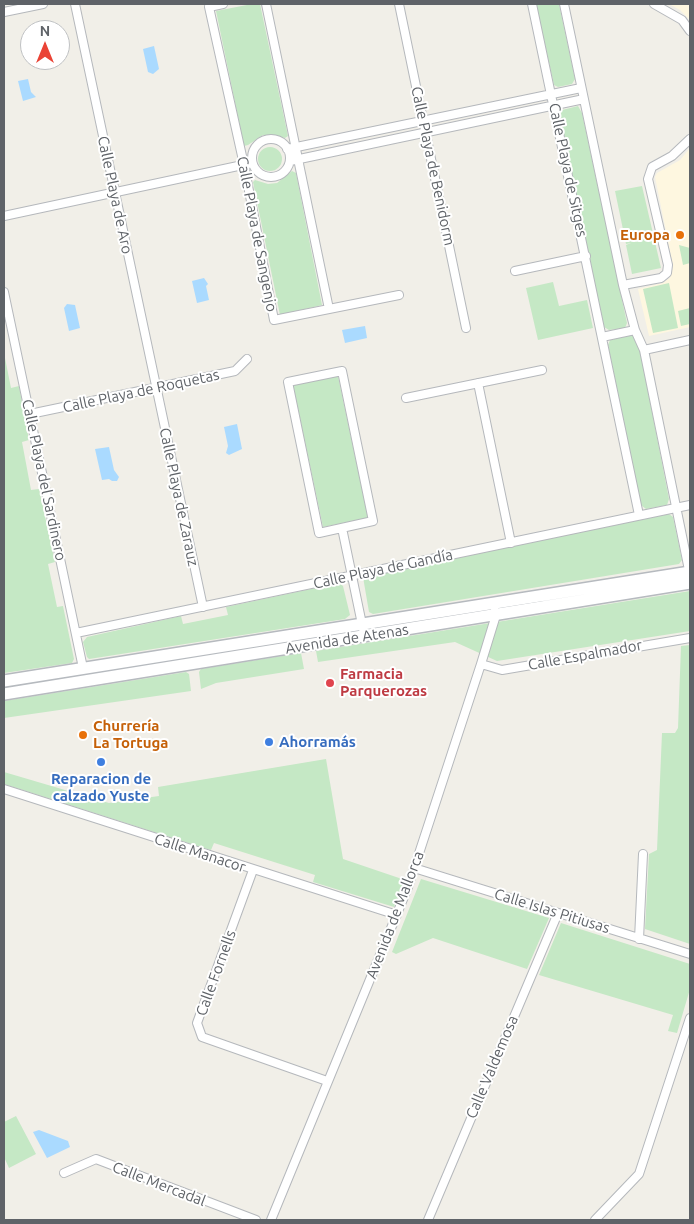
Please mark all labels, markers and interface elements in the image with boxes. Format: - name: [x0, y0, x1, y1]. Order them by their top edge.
- north arrow: [20, 20, 70, 70]
- text: N: [40, 23, 50, 39]
- street label: Calle Playa de Benidorm: [407, 85, 459, 247]
- street label: Calle Playa de Sitges: [545, 101, 591, 239]
- street label: Calle Playa de Aro: [94, 134, 136, 256]
- street label: Calle Playa de Sangenjo: [233, 155, 281, 313]
- place label: Europa: [620, 226, 670, 244]
- marker: Europa: [674, 229, 686, 241]
- street label: Calle Playa de Roquetas: [61, 366, 221, 416]
- street label: Calle Playa del Sardinero: [18, 397, 70, 563]
- street label: Calle Playa de Zarauz: [156, 426, 202, 568]
- street label: Calle Playa de Gandía: [312, 545, 454, 593]
- street label: Avenida de Atenas: [284, 620, 410, 658]
- street label: Calle Espalmador: [526, 636, 644, 674]
- place label: Farmacia Parquerozas: [340, 665, 427, 700]
- marker: Farmacia Parquerozas: [324, 677, 336, 689]
- place label: Churrería La Tortuga: [93, 717, 168, 752]
- marker: Churrería La Tortuga: [77, 729, 89, 741]
- place label: Ahorramás: [279, 733, 356, 751]
- marker: Ahorramás: [263, 736, 275, 748]
- marker: Reparacion de calzado Yuste: [95, 756, 107, 768]
- place label: Reparacion de calzado Yuste: [51, 770, 151, 805]
- street label: Calle Manacor: [152, 830, 248, 876]
- street label: Avenida de Mallorca: [362, 849, 428, 981]
- street label: Calle Islas Pitiusas: [492, 885, 612, 937]
- street label: Calle Fornells: [192, 928, 240, 1018]
- street label: Calle Valdemosa: [462, 1013, 522, 1121]
- street label: Calle Mercadal: [110, 1158, 208, 1210]

